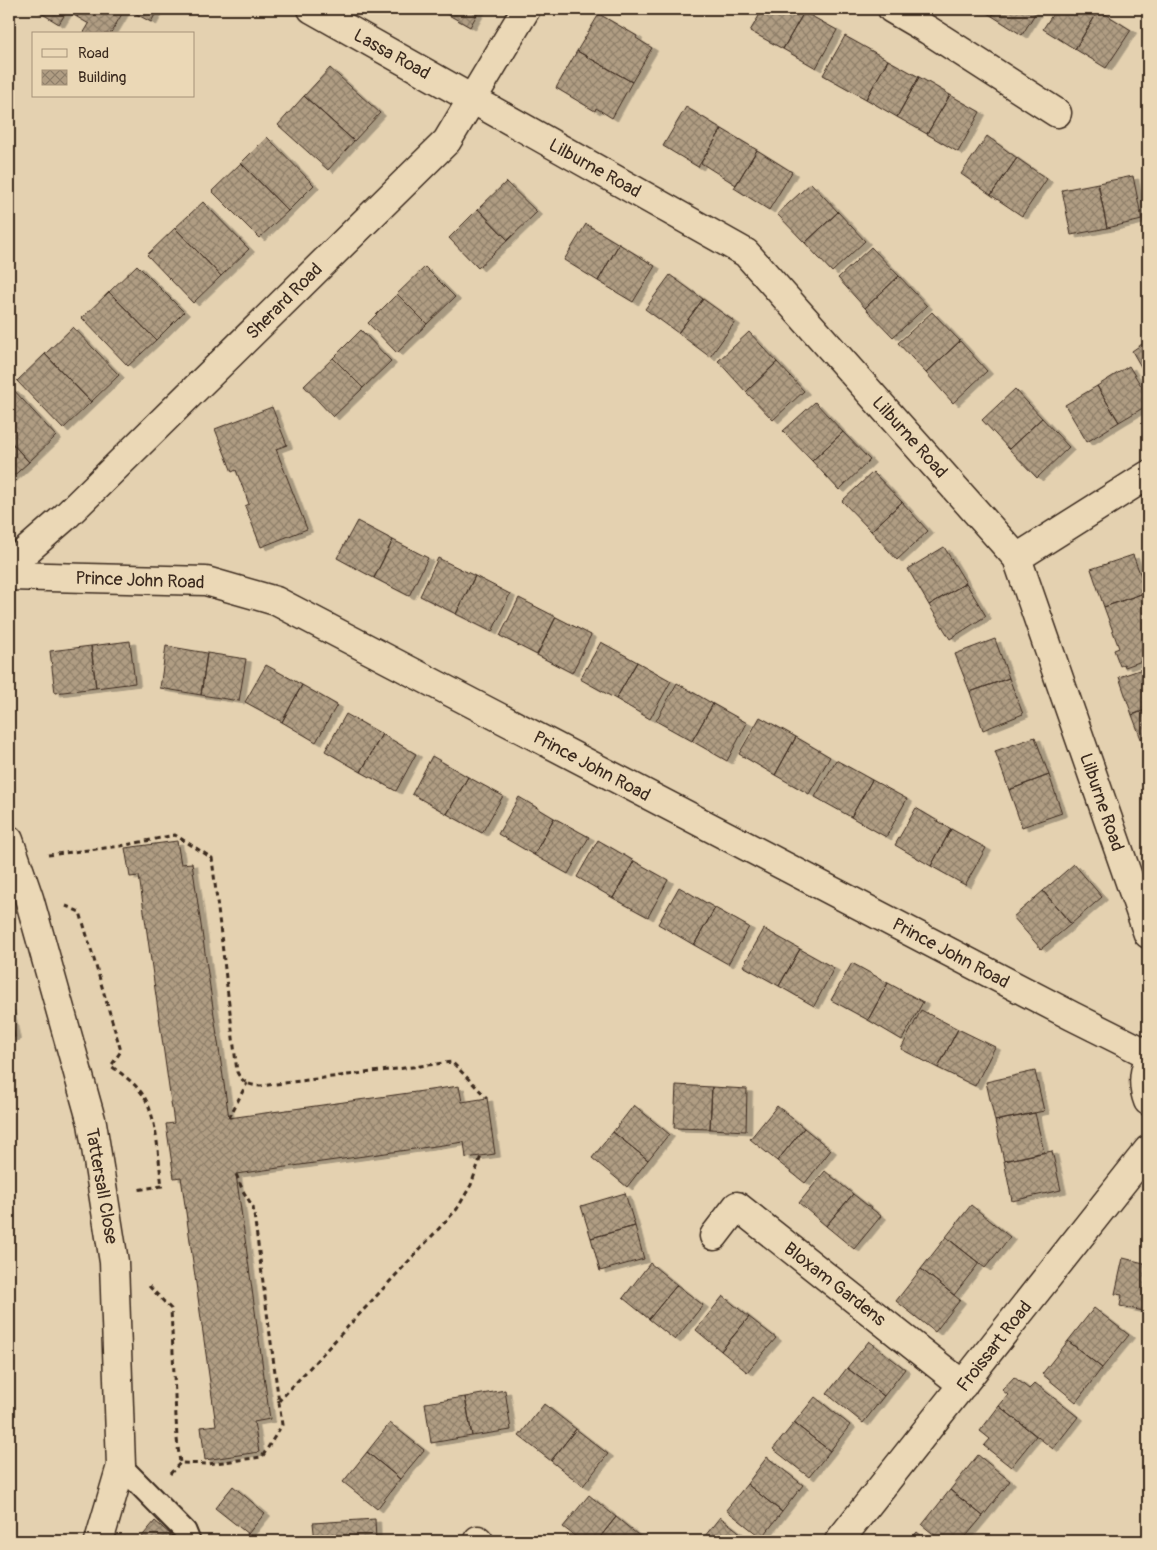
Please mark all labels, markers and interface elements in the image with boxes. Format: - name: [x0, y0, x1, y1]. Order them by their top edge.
- street label: Lassa Road: [349, 24, 434, 85]
- legend: [32, 32, 195, 98]
- text: Road: [78, 44, 109, 63]
- text: Building: [78, 68, 126, 87]
- street label: Lilburne Road: [544, 134, 645, 203]
- street label: Sherard Road: [241, 258, 327, 344]
- street label: Lilburne Road: [867, 392, 952, 483]
- street label: Prince John Road: [75, 567, 205, 594]
- street label: Prince John Road: [529, 726, 654, 807]
- street label: Lilburne Road: [1074, 750, 1129, 854]
- street label: Prince John Road: [888, 913, 1013, 994]
- street label: Tattersall Close: [80, 1126, 123, 1246]
- street label: Bloxam Gardens: [779, 1237, 890, 1331]
- street label: Froissart Road: [952, 1296, 1037, 1396]

